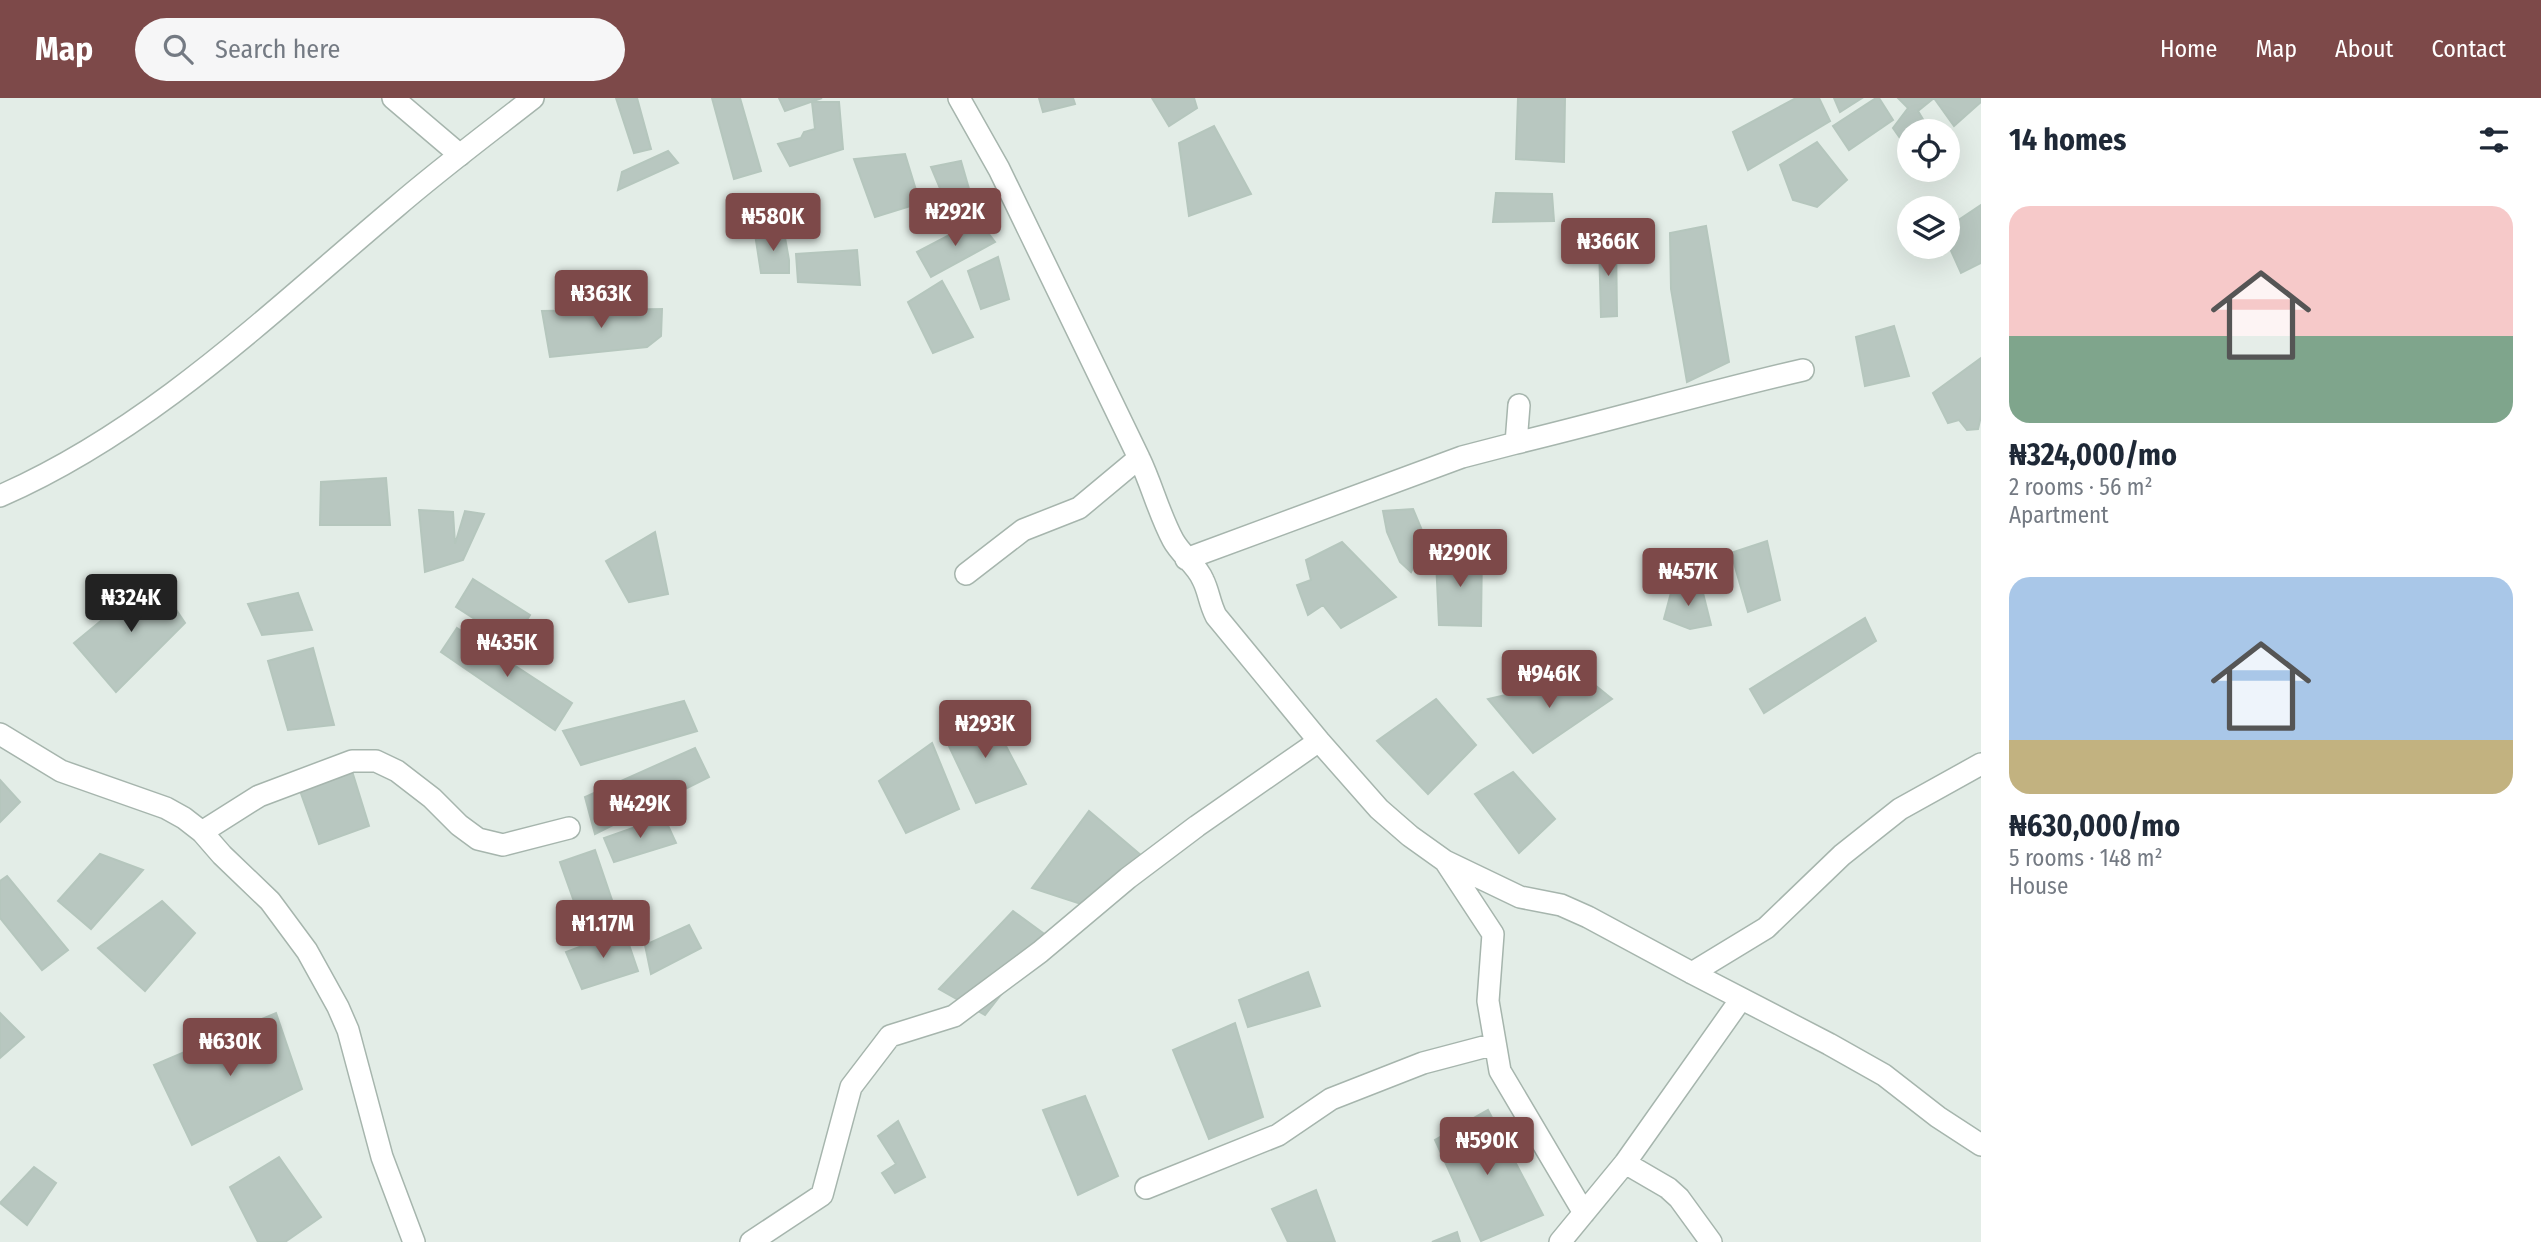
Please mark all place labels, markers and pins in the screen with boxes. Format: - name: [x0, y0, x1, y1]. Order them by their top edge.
- pin: ₦292K: [906, 188, 1004, 248]
- pin: ₦580K: [724, 194, 822, 253]
- pin: ₦366K: [1559, 218, 1657, 278]
- pin: ₦363K: [552, 271, 650, 330]
- pin: ₦290K: [1411, 530, 1509, 589]
- pin: ₦457K: [1639, 548, 1737, 608]
- pin: ₦324K: [82, 574, 180, 634]
- pin: ₦435K: [458, 620, 556, 679]
- pin: ₦946K: [1500, 650, 1598, 710]
- pin: ₦293K: [936, 700, 1034, 760]
- pin: ₦429K: [591, 780, 689, 840]
- pin: ₦1.17M: [546, 900, 660, 960]
- pin: ₦630K: [181, 1018, 279, 1078]
- pin: ₦590K: [1438, 1118, 1536, 1177]

